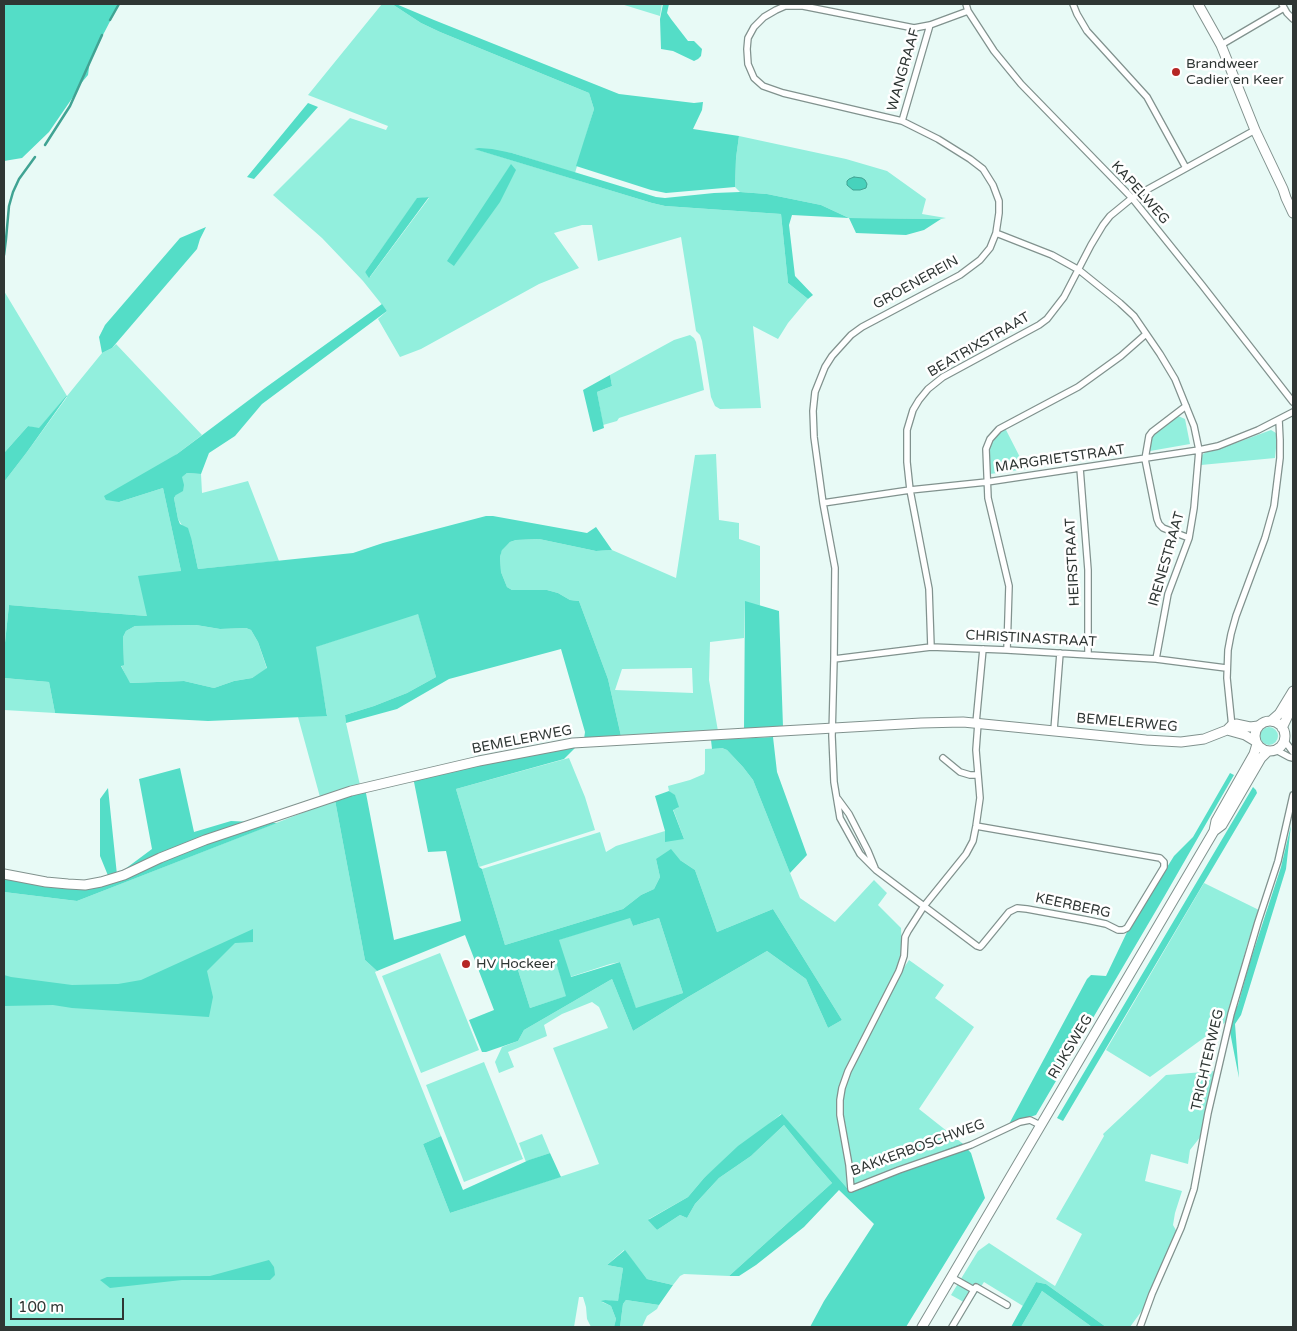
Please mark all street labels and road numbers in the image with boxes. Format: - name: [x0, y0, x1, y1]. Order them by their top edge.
- street label: WANGRAAF: [884, 27, 924, 113]
- street label: KAPELWEG: [1107, 158, 1173, 228]
- street label: GROENEREIN: [870, 253, 962, 313]
- street label: BEATRIXSTRAAT: [925, 309, 1033, 381]
- street label: MARGRIETSTRAAT: [994, 442, 1126, 476]
- street label: IRENESTRAAT: [1145, 510, 1189, 608]
- street label: HEIRSTRAAT: [1062, 517, 1084, 607]
- street label: CHRISTINASTRAAT: [965, 627, 1097, 651]
- street label: BEMELERWEG: [1076, 710, 1178, 736]
- street label: BEMELERWEG: [471, 722, 573, 758]
- street label: KEERBERG: [1034, 890, 1112, 922]
- street label: TRICHTERWEG: [1188, 1008, 1228, 1112]
- street label: RIJKSWEG: [1045, 1012, 1097, 1082]
- street label: BAKKERBOSCHWEG: [849, 1116, 987, 1180]

